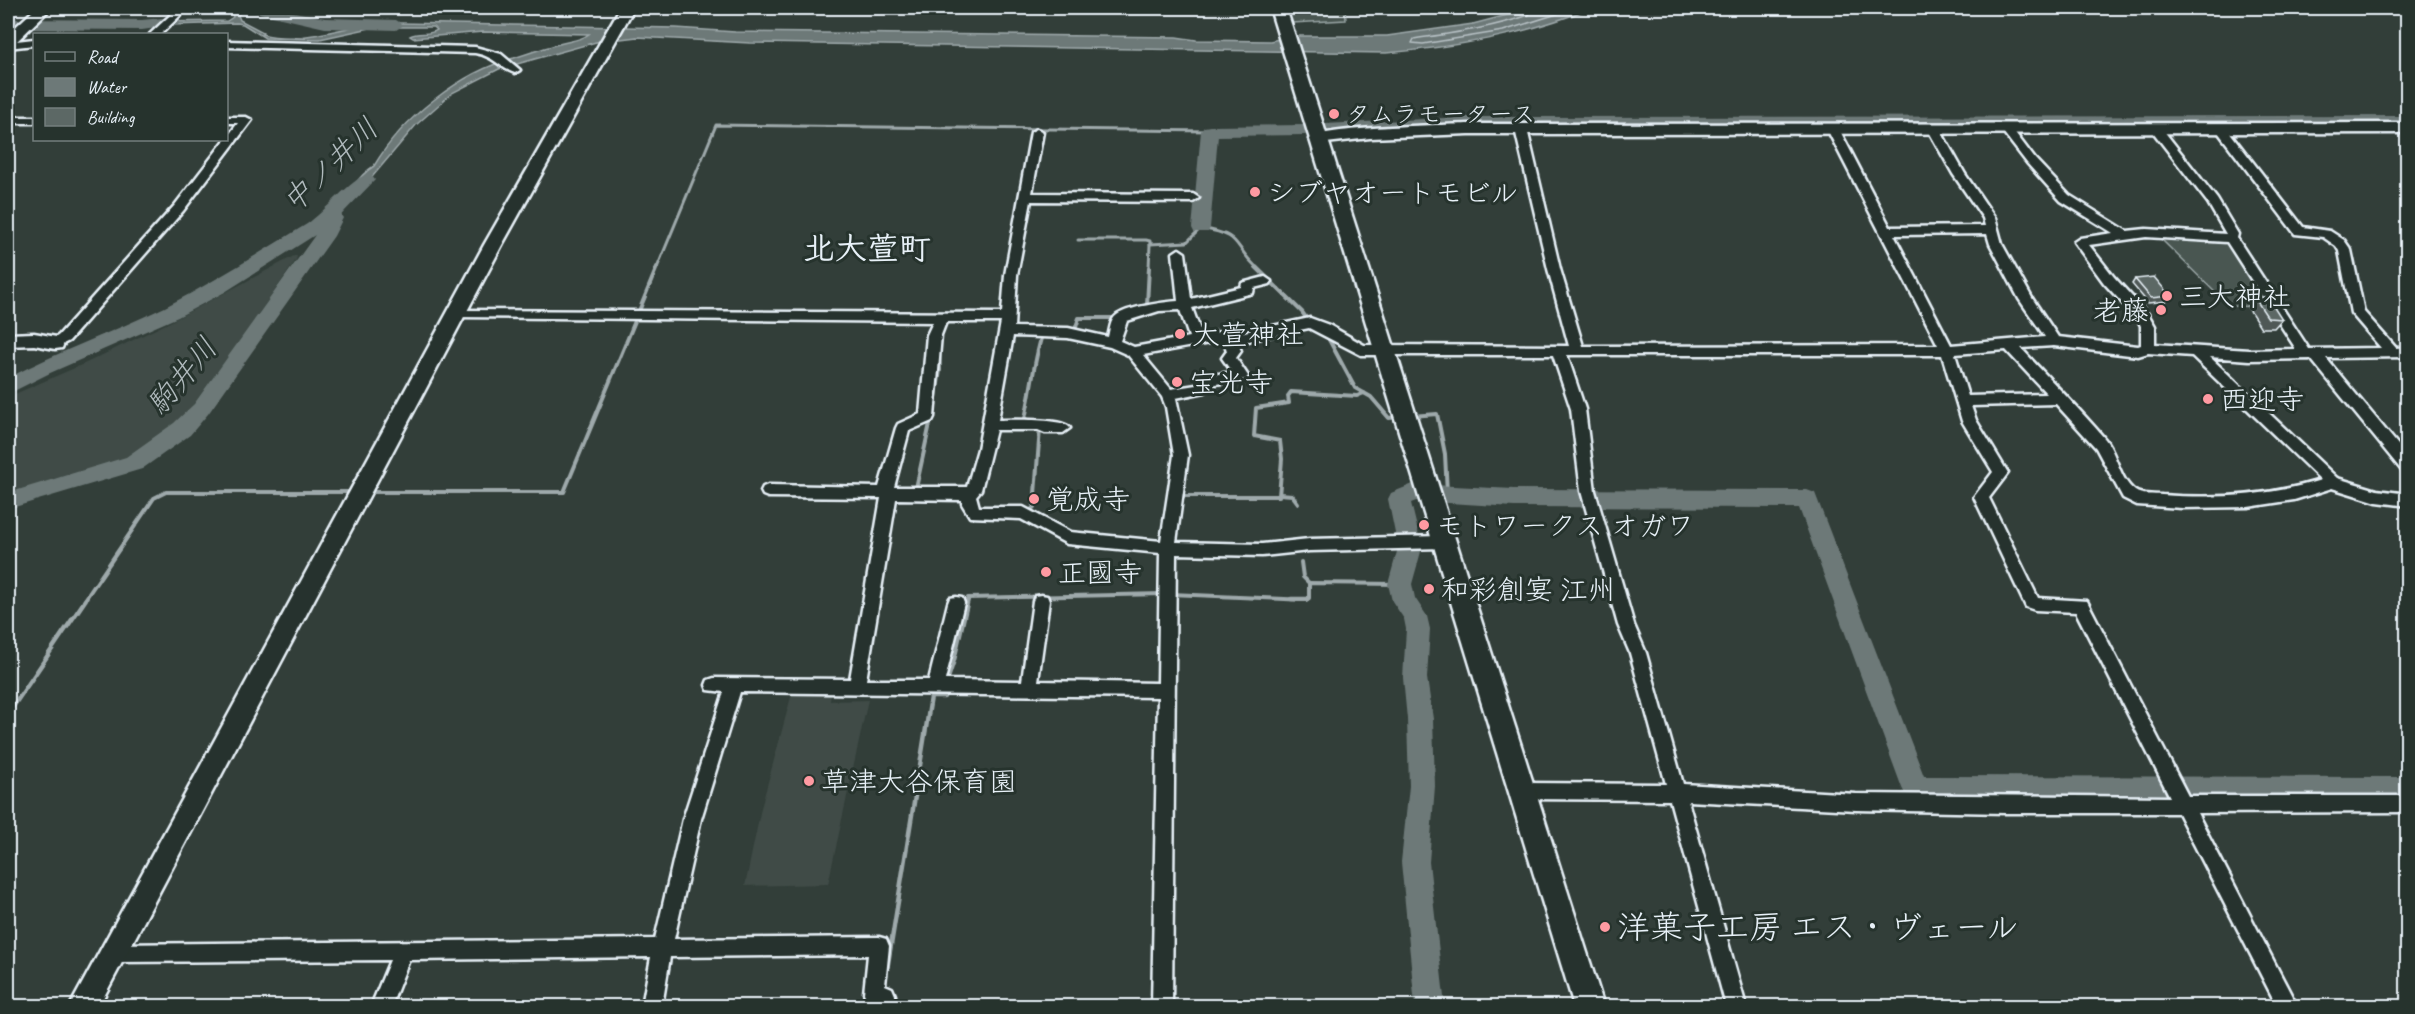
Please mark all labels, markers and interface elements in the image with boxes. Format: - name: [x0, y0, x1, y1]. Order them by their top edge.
- legend: [33, 33, 228, 141]
- text: Road: [87, 46, 120, 68]
- text: Water: [87, 76, 128, 98]
- place label: タムラモータース: [1346, 99, 1536, 129]
- text: Building: [87, 106, 136, 128]
- marker: タムラモータース: [1327, 107, 1341, 121]
- water label: 中ノ井川: [274, 110, 386, 220]
- place label: シブヤオートモビル: [1267, 175, 1518, 210]
- marker: シブヤオートモビル: [1248, 185, 1262, 199]
- district label: 北大萱町: [803, 228, 931, 269]
- place label: 三大神社: [2179, 279, 2291, 314]
- marker: 三大神社: [2160, 289, 2174, 303]
- place label: 老藤: [2093, 293, 2149, 328]
- marker: 老藤: [2154, 303, 2168, 317]
- place label: 大萱神社: [1192, 317, 1304, 352]
- marker: 大萱神社: [1173, 327, 1187, 341]
- water label: 駒井川: [139, 329, 225, 423]
- place label: 宝光寺: [1189, 365, 1273, 400]
- marker: 宝光寺: [1170, 375, 1184, 389]
- place label: 西迎寺: [2220, 382, 2304, 417]
- marker: 西迎寺: [2201, 392, 2215, 406]
- place label: 覚成寺: [1046, 482, 1130, 517]
- marker: 覚成寺: [1027, 492, 1041, 506]
- place label: モトワークス オガワ: [1436, 508, 1694, 543]
- marker: モトワークス オガワ: [1417, 518, 1431, 532]
- place label: 正國寺: [1058, 555, 1142, 590]
- marker: 正國寺: [1039, 565, 1053, 579]
- place label: 和彩創宴 江州: [1441, 572, 1616, 607]
- marker: 和彩創宴 江州: [1422, 582, 1436, 596]
- place label: 草津大谷保育園: [821, 764, 1017, 799]
- marker: 草津大谷保育園: [802, 774, 816, 788]
- place label: 洋菓子工房 エス・ヴェール: [1617, 906, 2019, 948]
- marker: 洋菓子工房 エス・ヴェール: [1598, 920, 1612, 934]

